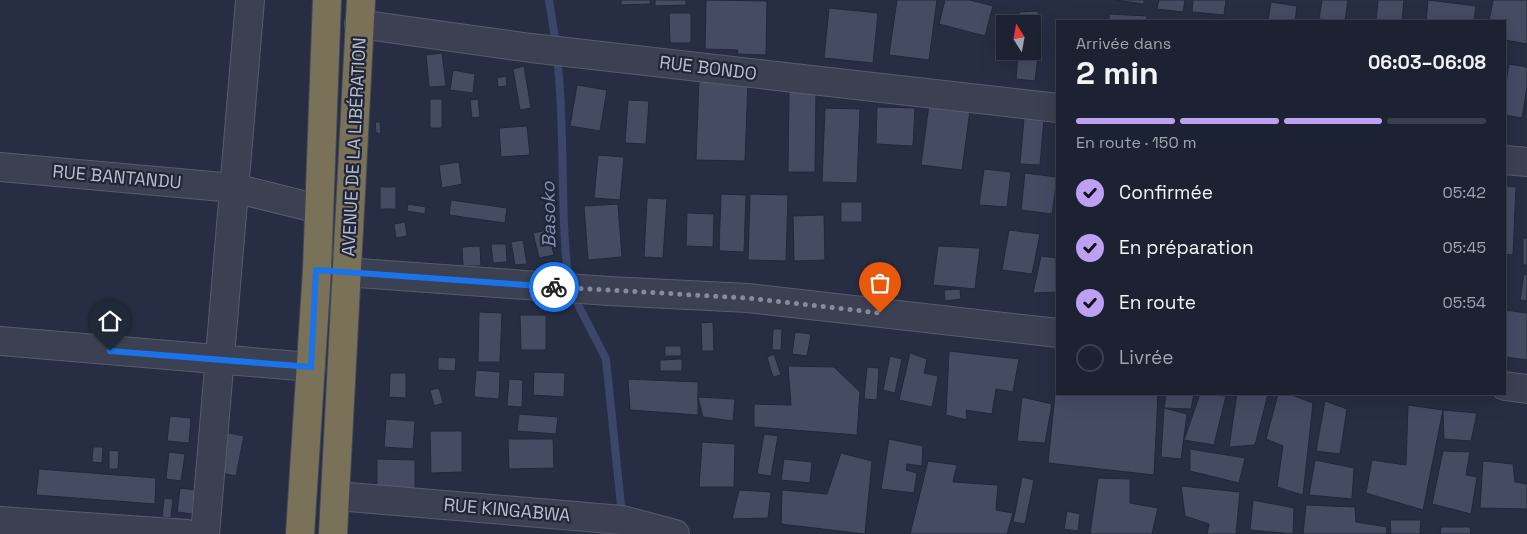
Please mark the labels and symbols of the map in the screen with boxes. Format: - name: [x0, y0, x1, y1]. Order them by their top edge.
- north arrow: [996, 15, 1041, 60]
- street label: AVENUE DE LA LIBÉRATION: [336, 37, 371, 257]
- street label: RUE BONDO: [658, 50, 758, 85]
- street label: RUE BANTANDU: [51, 159, 183, 194]
- water label: Basoko: [535, 180, 562, 249]
- courier: [529, 262, 579, 312]
- pin: [859, 262, 901, 313]
- pin: [89, 300, 131, 351]
- street label: RUE KINGABWA: [443, 493, 571, 527]

